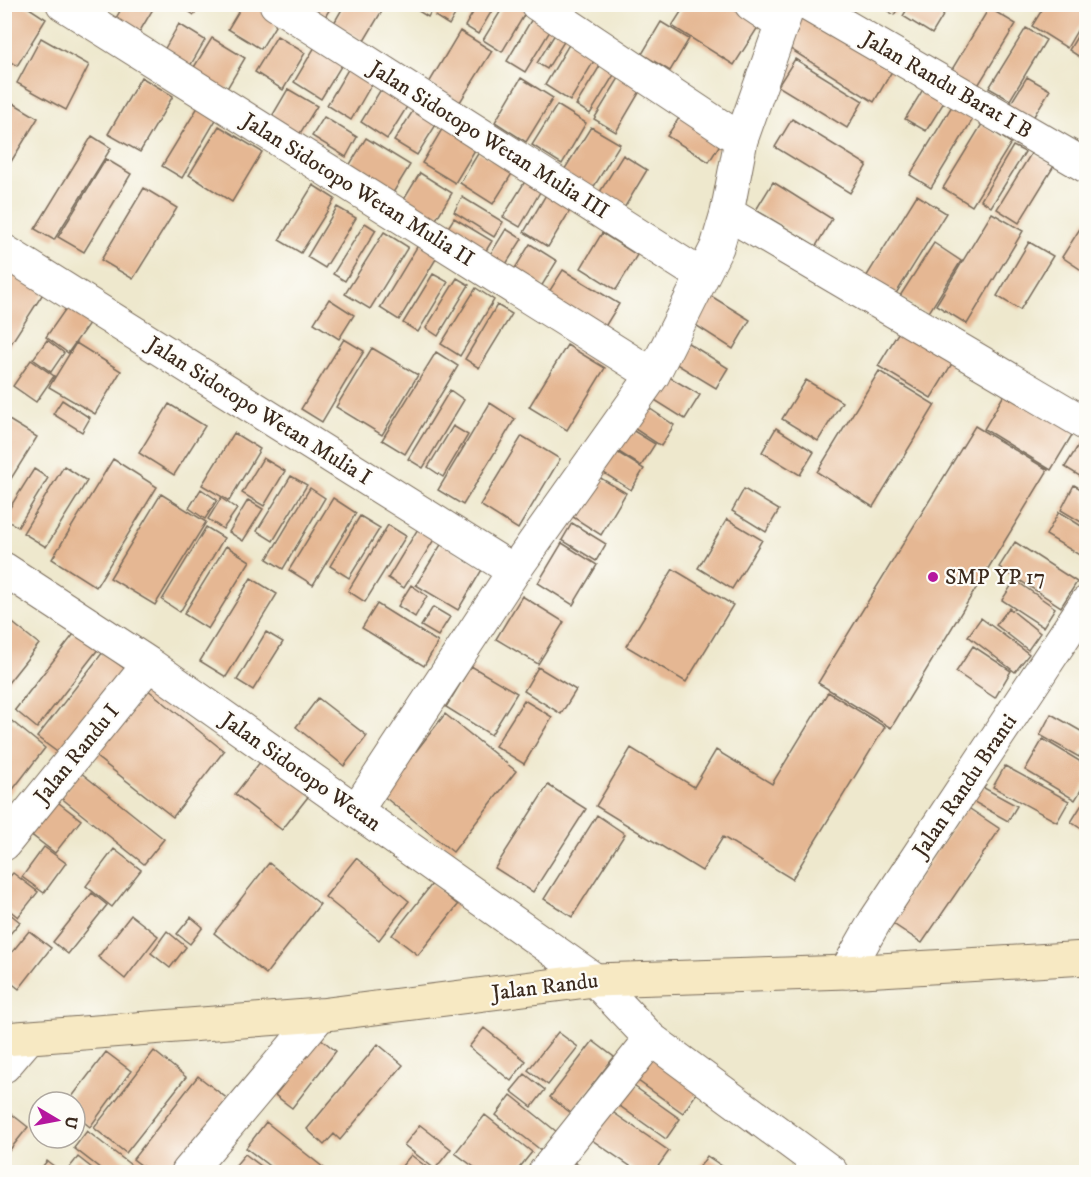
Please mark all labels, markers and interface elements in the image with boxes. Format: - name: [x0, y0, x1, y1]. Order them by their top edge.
- street label: Jalan Randu Barat I B: [855, 24, 1037, 145]
- street label: Jalan Sidotopo Wetan Mulia III: [362, 54, 614, 225]
- street label: Jalan Sidotopo Wetan Mulia II: [235, 106, 479, 273]
- street label: Jalan Sidotopo Wetan Mulia I: [140, 330, 376, 491]
- place label: SMP YP 17: [945, 564, 1045, 591]
- marker: SMP YP 17: [926, 570, 940, 584]
- street label: Jalan Randu I: [27, 699, 125, 811]
- street label: Jalan Sidotopo Wetan: [214, 706, 387, 838]
- street label: Jalan Randu Branti: [906, 709, 1023, 864]
- street label: Jalan Randu: [488, 967, 600, 1007]
- north arrow: [27, 1090, 87, 1150]
- text: U: [60, 1115, 82, 1131]

